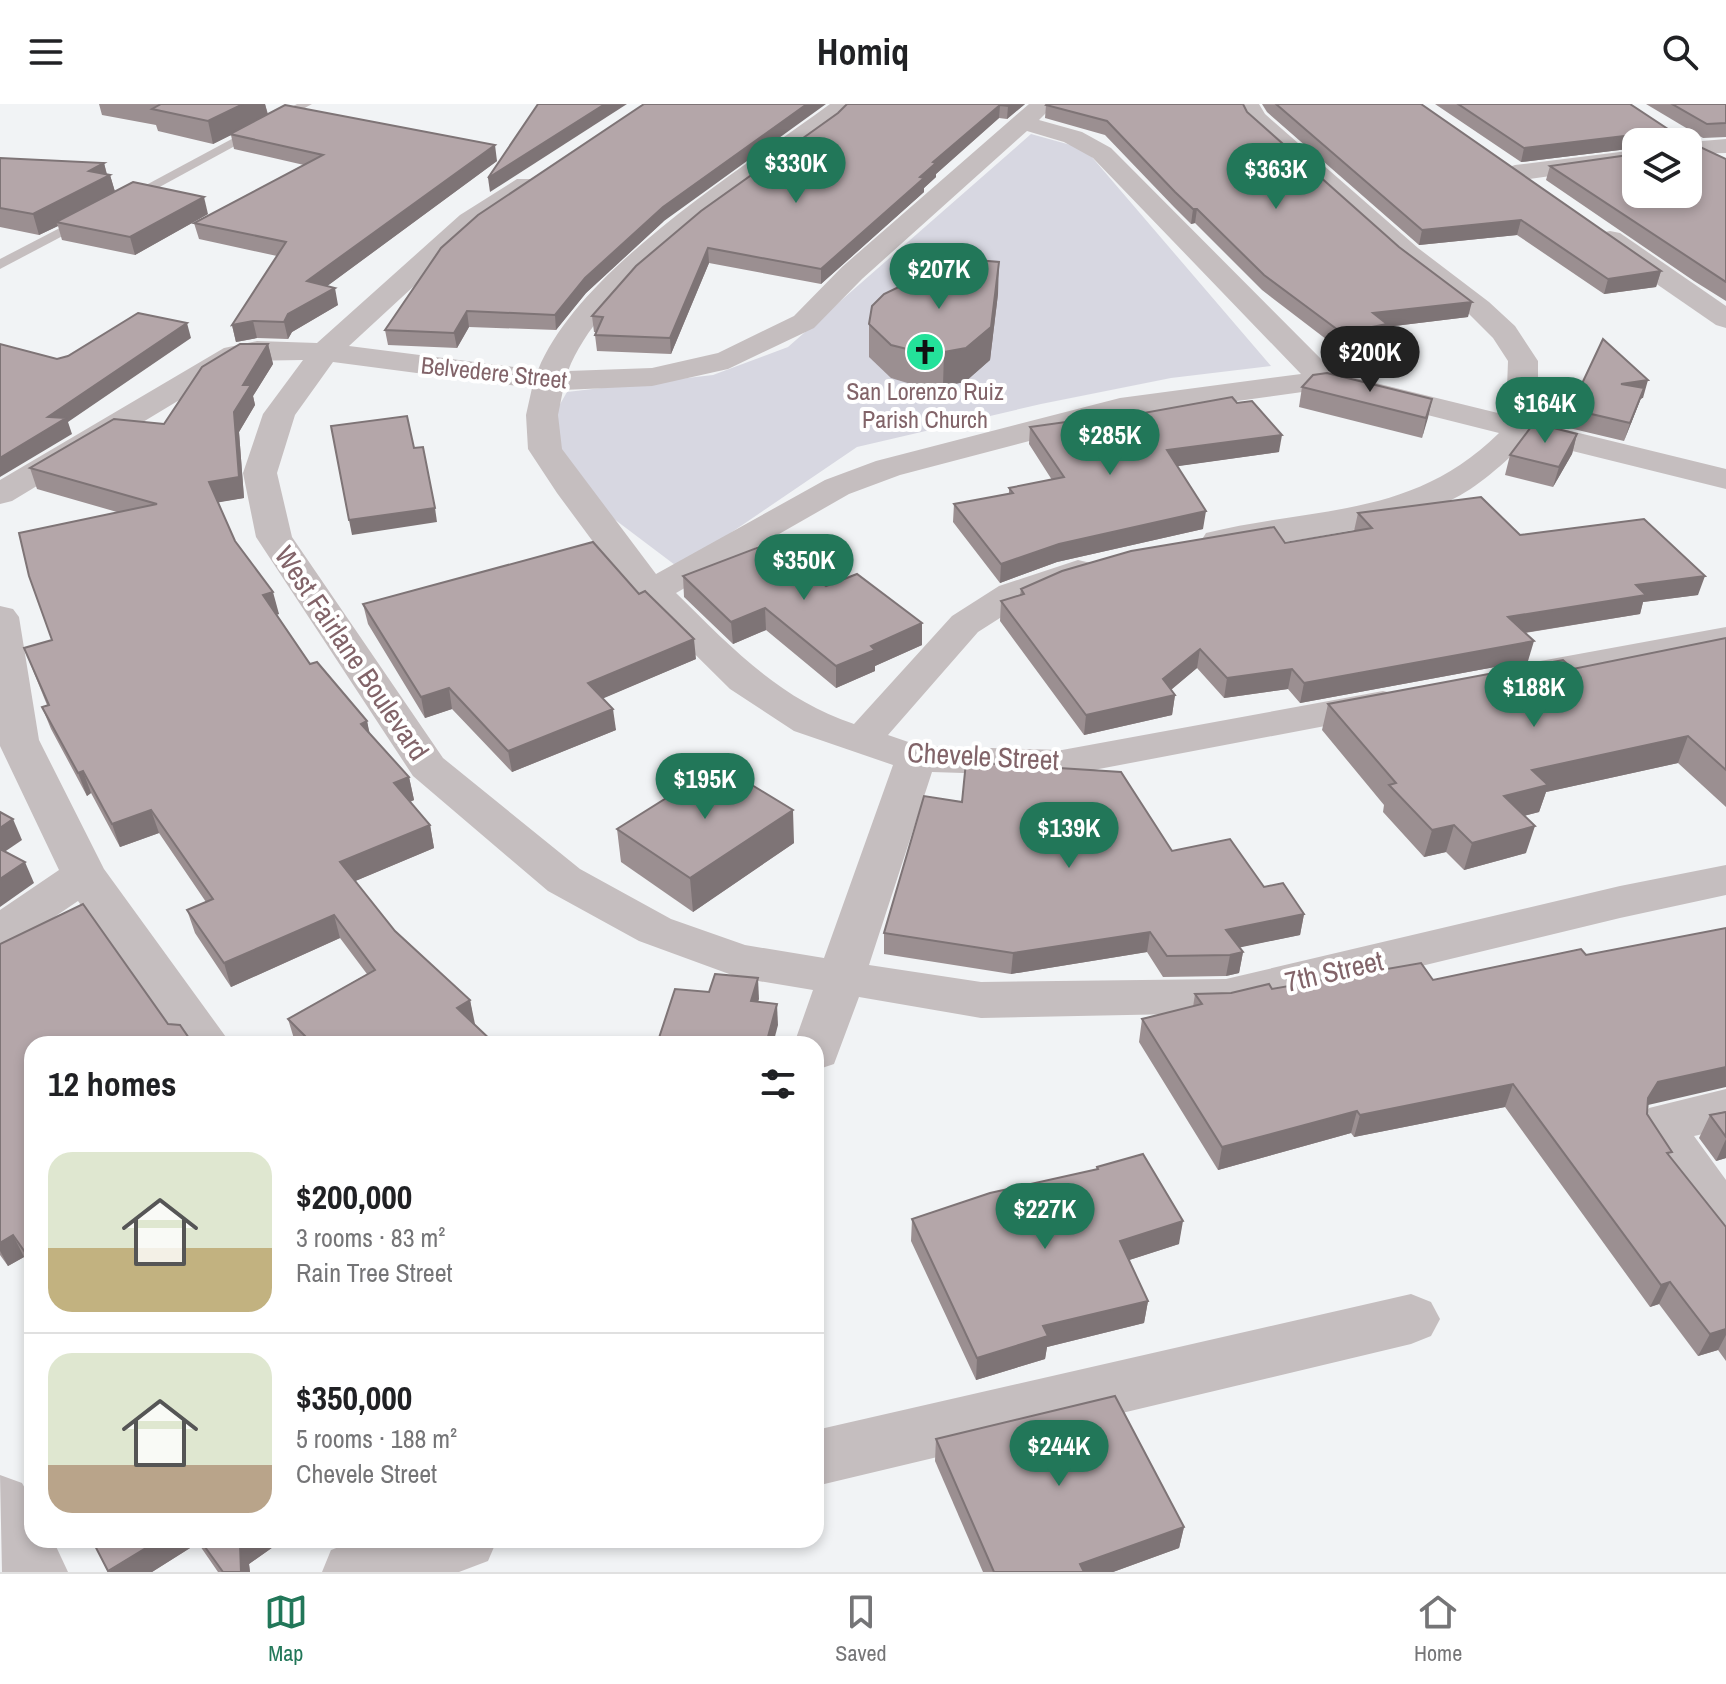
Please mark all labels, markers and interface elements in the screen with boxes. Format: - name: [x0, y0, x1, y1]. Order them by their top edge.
- text: Homiq: [817, 28, 909, 76]
- icon: menu: [24, 30, 68, 74]
- icon: search: [1658, 30, 1702, 74]
- map controls: [1622, 128, 1702, 208]
- button: layers: [1622, 128, 1702, 208]
- pin: $330K: [740, 137, 852, 205]
- pin: $363K: [1220, 143, 1332, 211]
- text: $330K: [765, 145, 827, 180]
- text: $363K: [1245, 151, 1307, 186]
- pin: $207K: [883, 243, 995, 311]
- text: $207K: [908, 251, 970, 286]
- pin: $200K: [1314, 326, 1426, 394]
- church icon: San Lorenzo Ruiz Parish Church: [904, 331, 946, 373]
- text: $200K: [1339, 334, 1401, 369]
- street label: Belvedere Street: [419, 348, 569, 396]
- place label: San Lorenzo Ruiz Parish Church: [846, 375, 1004, 435]
- pin: $164K: [1489, 377, 1601, 445]
- text: $164K: [1514, 385, 1576, 420]
- pin: $285K: [1054, 409, 1166, 477]
- text: $285K: [1079, 417, 1141, 452]
- pin: $350K: [748, 534, 860, 602]
- street label: West Fairlane Boulevard: [266, 538, 438, 768]
- text: $350K: [773, 542, 835, 577]
- pin: $188K: [1478, 661, 1590, 729]
- text: $188K: [1503, 669, 1565, 704]
- street label: Chevele Street: [906, 733, 1060, 779]
- pin: $195K: [649, 753, 761, 821]
- text: $195K: [674, 761, 736, 796]
- pin: $139K: [1013, 802, 1125, 870]
- text: $139K: [1038, 810, 1100, 845]
- street label: 7th Street: [1281, 941, 1387, 1001]
- text: 12 homes: [48, 1061, 177, 1107]
- icon: filters: [756, 1062, 800, 1106]
- text: $200,000: [296, 1174, 412, 1220]
- pin: $227K: [989, 1183, 1101, 1251]
- icon: home: [112, 1184, 208, 1280]
- text: $227K: [1014, 1191, 1076, 1226]
- text: 3 rooms · 83 m²: [296, 1220, 445, 1255]
- text: Rain Tree Street: [296, 1255, 452, 1290]
- text: $350,000: [296, 1375, 412, 1421]
- icon: home: [112, 1385, 208, 1481]
- pin: $244K: [1003, 1420, 1115, 1488]
- text: 5 rooms · 188 m²: [296, 1421, 457, 1456]
- text: $244K: [1028, 1428, 1090, 1463]
- text: Chevele Street: [296, 1456, 437, 1491]
- tab: Map: [264, 1590, 308, 1668]
- tab: Saved: [835, 1590, 887, 1668]
- tab: Home: [1414, 1590, 1462, 1668]

